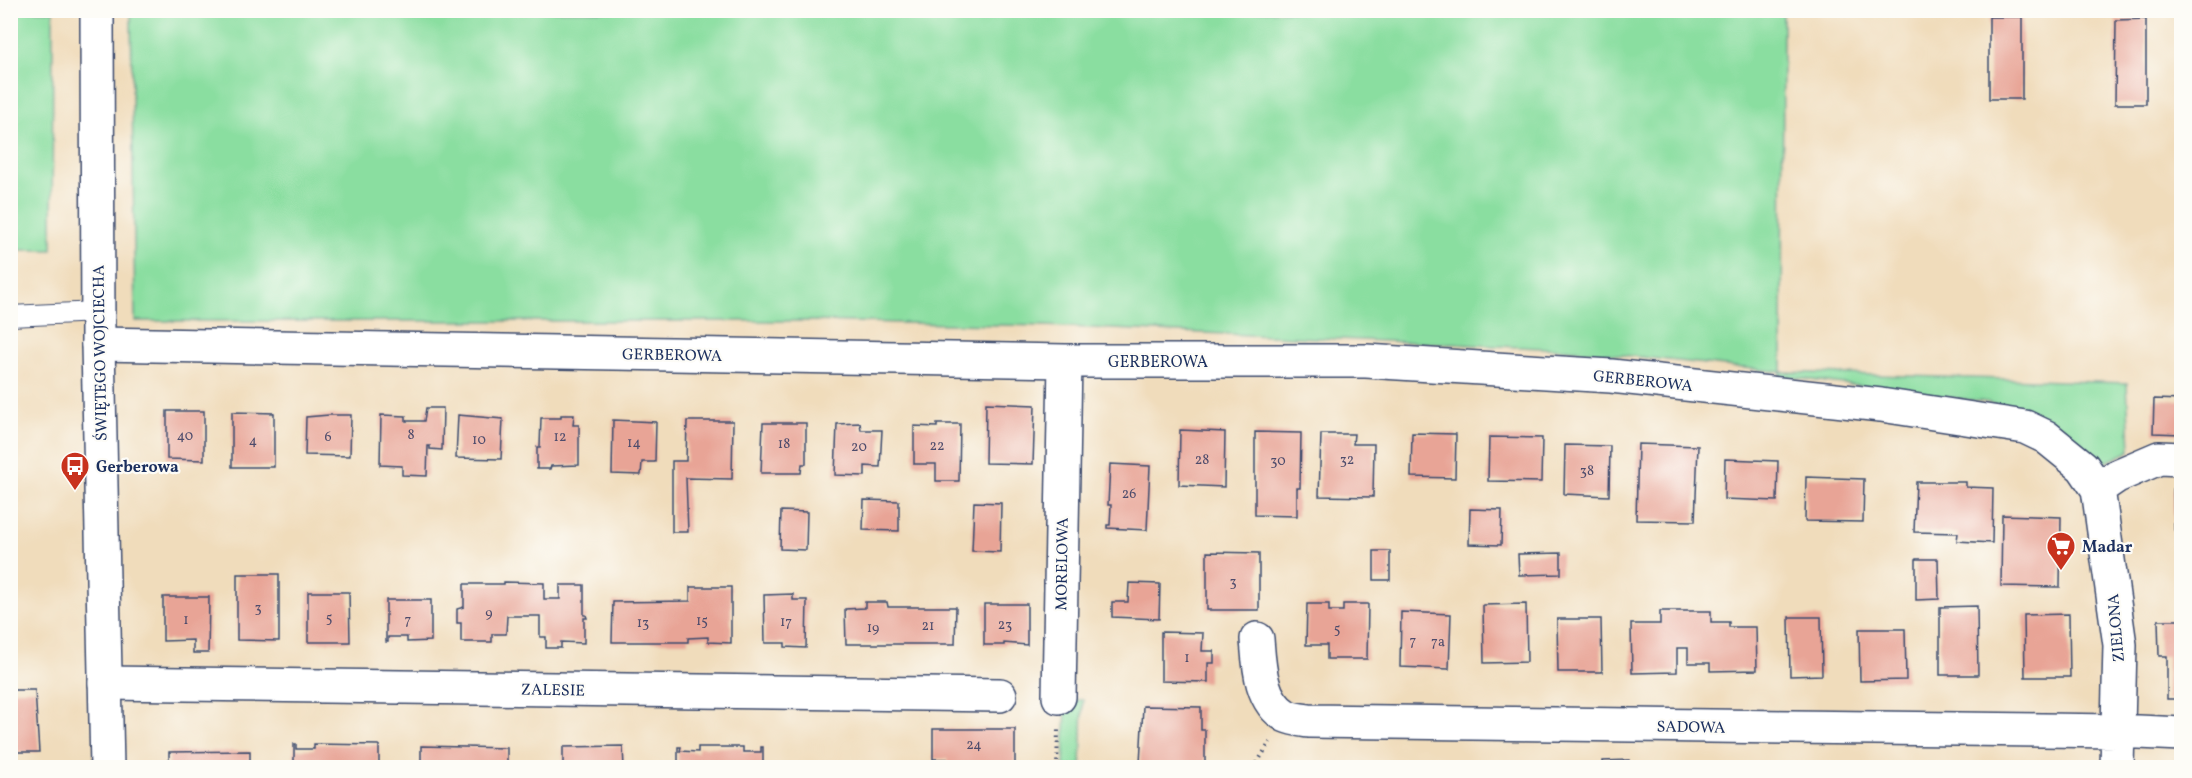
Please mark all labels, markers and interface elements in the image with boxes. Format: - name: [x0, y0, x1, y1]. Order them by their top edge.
- street label: ŚWIĘTEGO WOJCIECHA: [88, 265, 114, 441]
- street label: GERBEROWA: [622, 344, 722, 368]
- street label: GERBEROWA: [1108, 352, 1208, 374]
- street label: GERBEROWA: [1592, 366, 1694, 398]
- house number: 8: [407, 426, 415, 445]
- house number: 40: [177, 427, 193, 446]
- house number: 6: [324, 428, 332, 447]
- house number: 12: [554, 428, 566, 447]
- house number: 10: [472, 431, 486, 450]
- house number: 4: [249, 432, 257, 451]
- house number: 14: [627, 434, 641, 453]
- house number: 18: [778, 435, 790, 454]
- house number: 22: [929, 437, 945, 456]
- house number: 20: [851, 438, 867, 457]
- bus stop icon: Gerberowa: [59, 450, 91, 492]
- house number: 28: [1195, 451, 1209, 470]
- house number: 32: [1340, 451, 1354, 470]
- house number: 30: [1270, 452, 1286, 471]
- place label: Gerberowa: [96, 457, 179, 479]
- house number: 38: [1580, 462, 1594, 481]
- house number: 26: [1122, 485, 1136, 504]
- street label: MORELOWA: [1051, 517, 1075, 611]
- supermarket icon: Madar: [2045, 530, 2077, 572]
- place label: Madar: [2082, 537, 2133, 559]
- house number: 3: [1229, 573, 1237, 592]
- street label: ZIELONA: [2103, 593, 2131, 663]
- house number: 3: [254, 599, 262, 618]
- house number: 9: [485, 604, 493, 623]
- house number: 5: [326, 609, 332, 628]
- house number: 1: [183, 611, 189, 630]
- house number: 7: [405, 611, 412, 630]
- house number: 15: [696, 612, 708, 631]
- house number: 17: [780, 613, 792, 632]
- house number: 13: [637, 614, 649, 633]
- house number: 23: [998, 616, 1012, 635]
- house number: 21: [922, 617, 934, 636]
- house number: 19: [867, 619, 879, 638]
- house number: 5: [1334, 620, 1340, 639]
- house number: 7: [1410, 632, 1417, 651]
- house number: 7a: [1431, 633, 1445, 652]
- house number: 1: [1184, 649, 1190, 668]
- street label: ZALESIE: [521, 679, 585, 703]
- street label: SADOWA: [1656, 716, 1726, 740]
- house number: 24: [966, 736, 982, 755]

